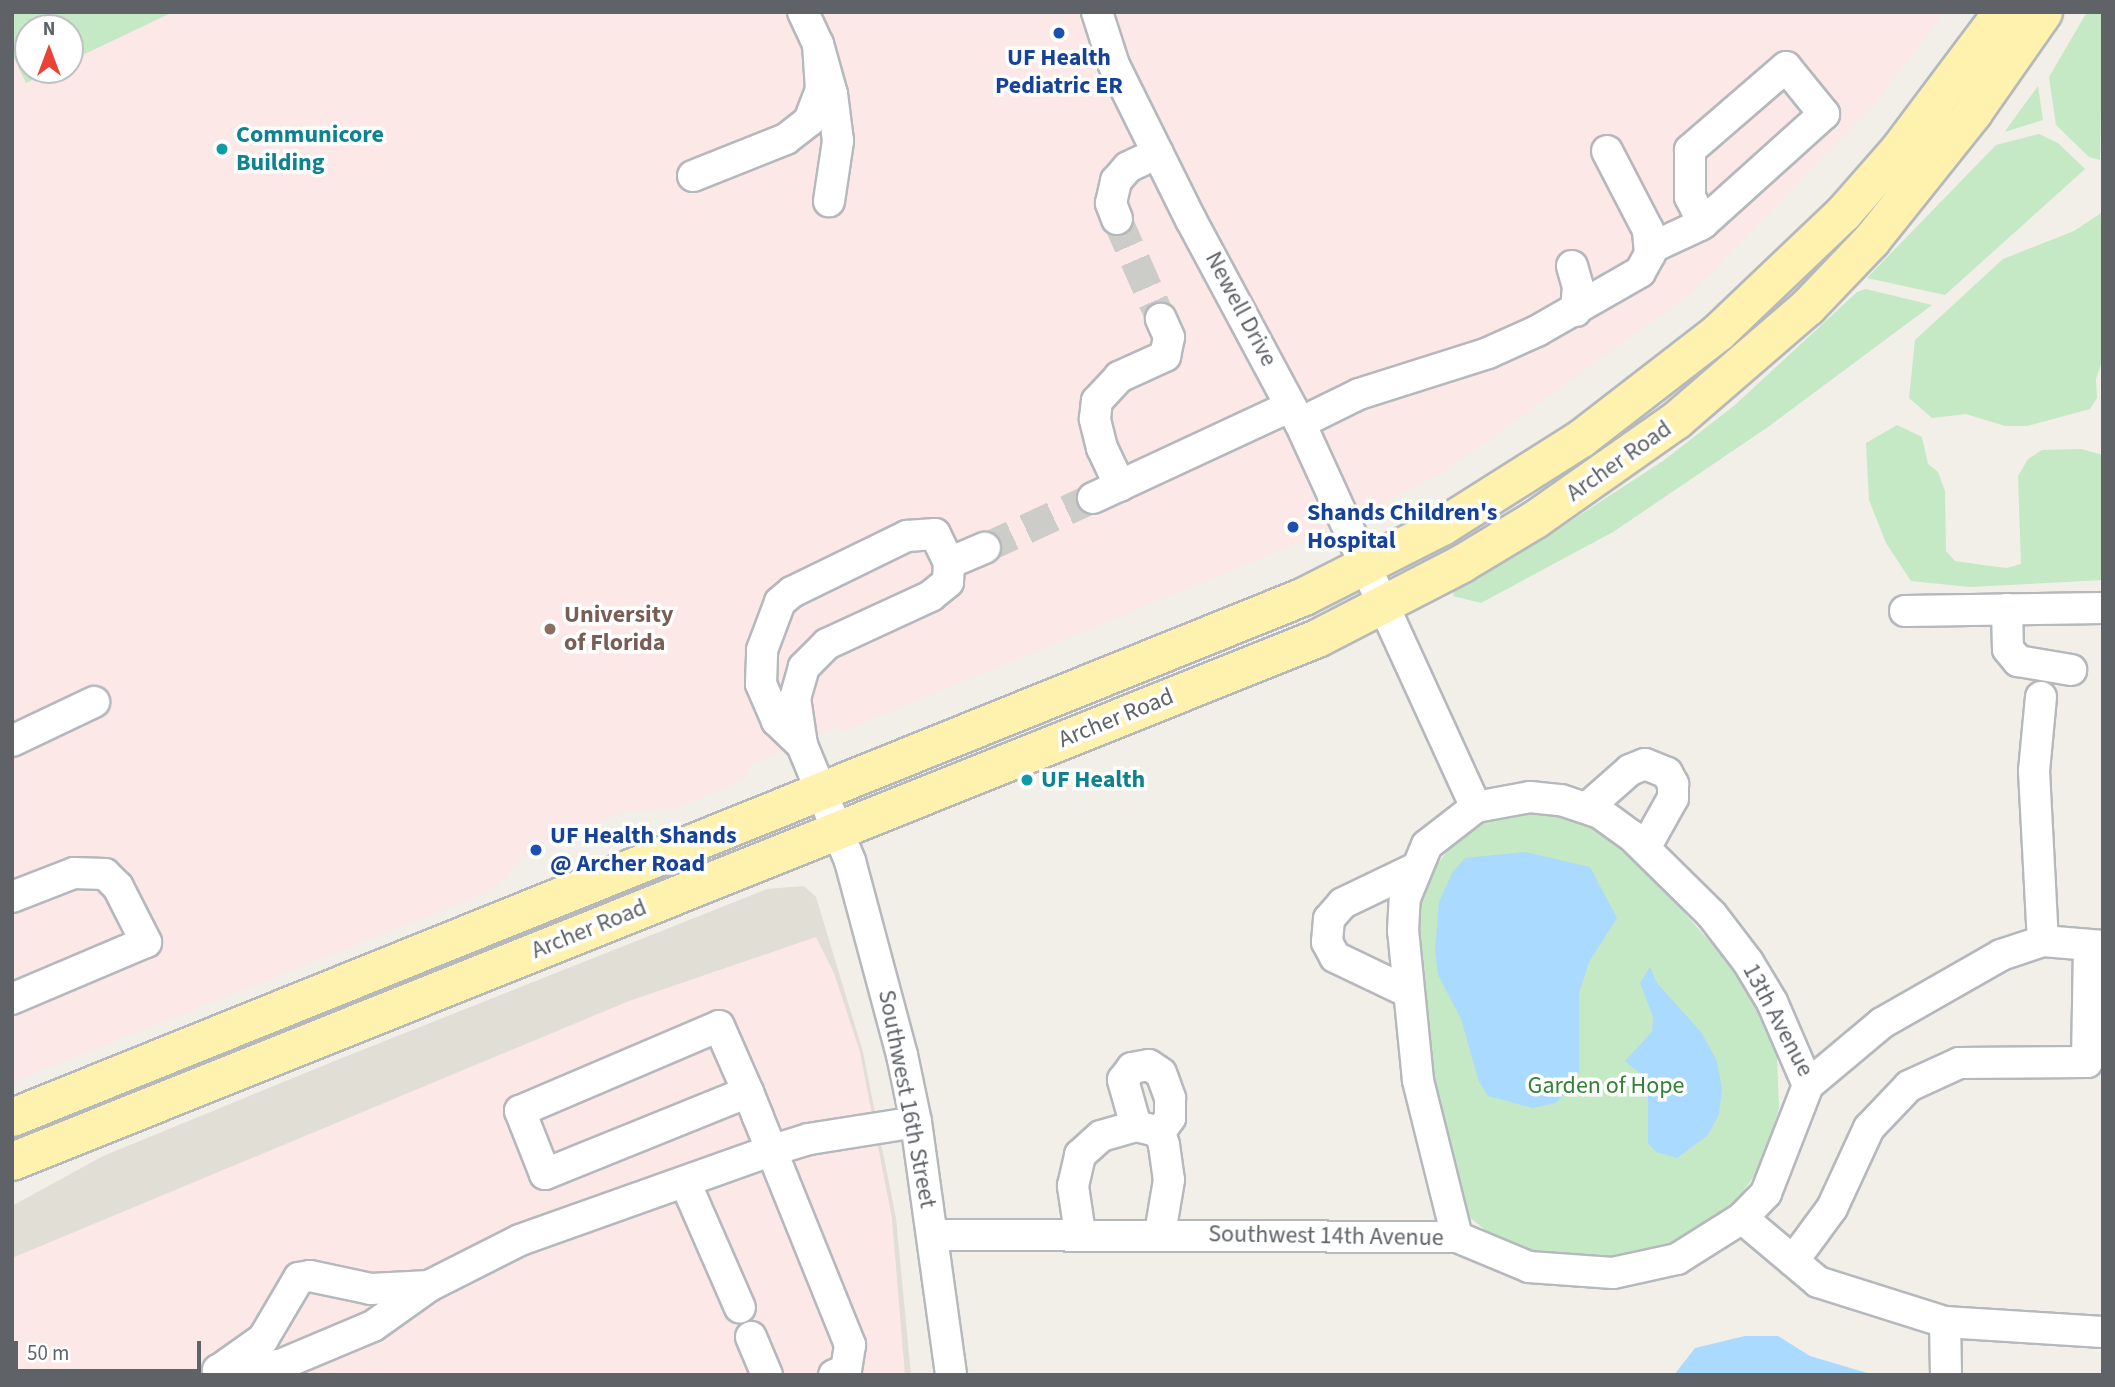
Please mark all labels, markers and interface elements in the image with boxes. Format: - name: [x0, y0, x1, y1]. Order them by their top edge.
- north arrow: [14, 14, 84, 84]
- text: N: [43, 16, 55, 43]
- marker: UF Health Pediatric ER: [1051, 25, 1067, 41]
- place label: UF Health Pediatric ER: [995, 44, 1123, 100]
- place label: Communicore Building: [236, 121, 384, 177]
- marker: Communicore Building: [214, 141, 230, 157]
- street label: Newell Drive: [1199, 247, 1283, 371]
- street label: Archer Road: [1561, 414, 1677, 508]
- place label: Shands Children's Hospital: [1307, 499, 1497, 555]
- marker: Shands Children's Hospital: [1285, 519, 1301, 535]
- place label: University of Florida: [564, 601, 673, 657]
- marker: University of Florida: [542, 621, 558, 637]
- street label: Archer Road: [1054, 682, 1178, 754]
- place label: UF Health: [1041, 766, 1145, 794]
- marker: UF Health: [1019, 772, 1035, 788]
- place label: UF Health Shands @ Archer Road: [550, 822, 737, 878]
- marker: UF Health Shands @ Archer Road: [528, 842, 544, 858]
- street label: Archer Road: [527, 893, 651, 965]
- street label: 13th Avenue: [1736, 959, 1820, 1081]
- street label: Southwest 16th Street: [872, 988, 942, 1210]
- park label: Garden of Hope: [1528, 1072, 1684, 1100]
- street label: Southwest 14th Avenue: [1208, 1220, 1444, 1252]
- scale bar: [18, 1328, 205, 1372]
- text: 50 m: [27, 1338, 69, 1368]

